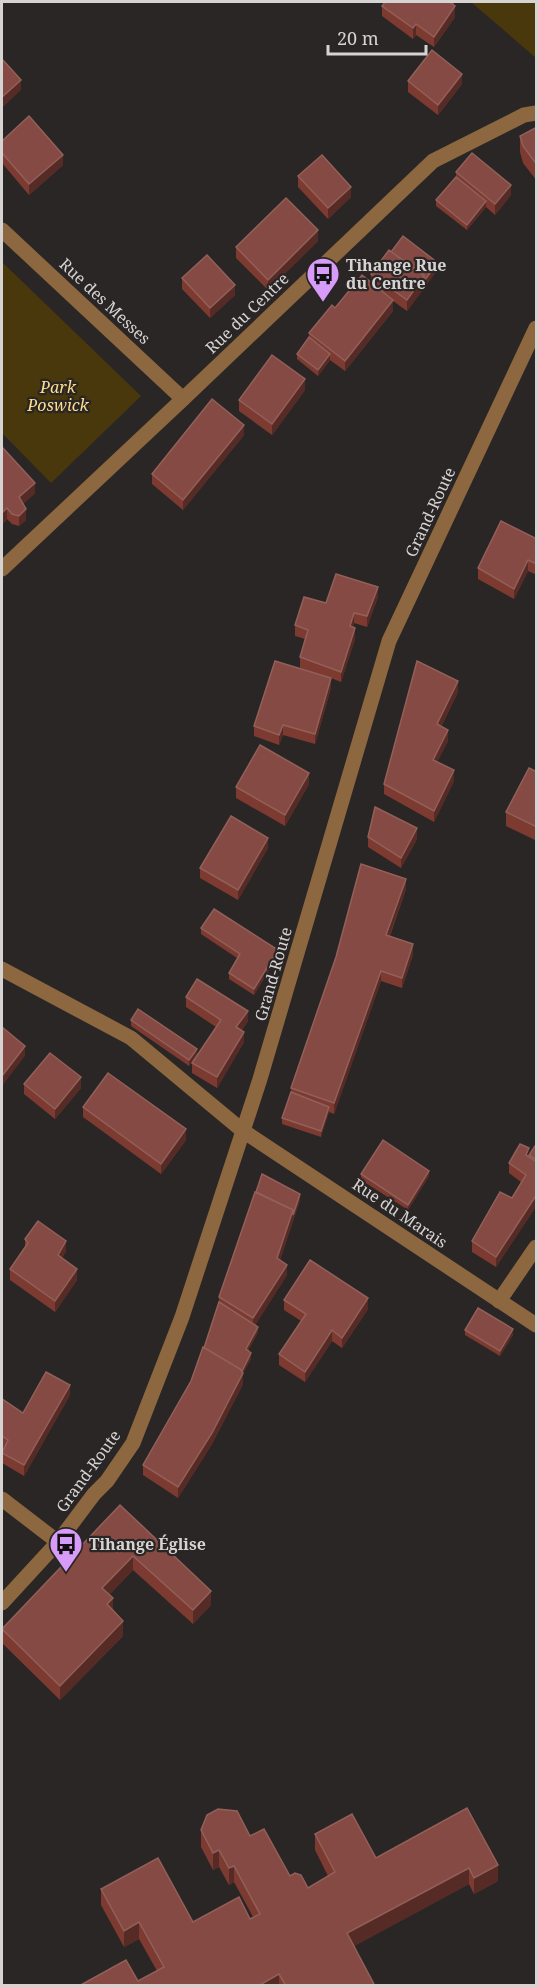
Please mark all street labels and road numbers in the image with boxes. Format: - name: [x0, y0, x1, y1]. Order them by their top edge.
- street label: Rue des Messes: [55, 253, 155, 349]
- street label: Rue du Centre: [201, 268, 293, 358]
- street label: Grand-Route: [400, 463, 460, 561]
- street label: Grand-Route: [249, 924, 297, 1024]
- street label: Rue du Marais: [348, 1173, 452, 1253]
- street label: Grand-Route: [51, 1425, 125, 1517]

